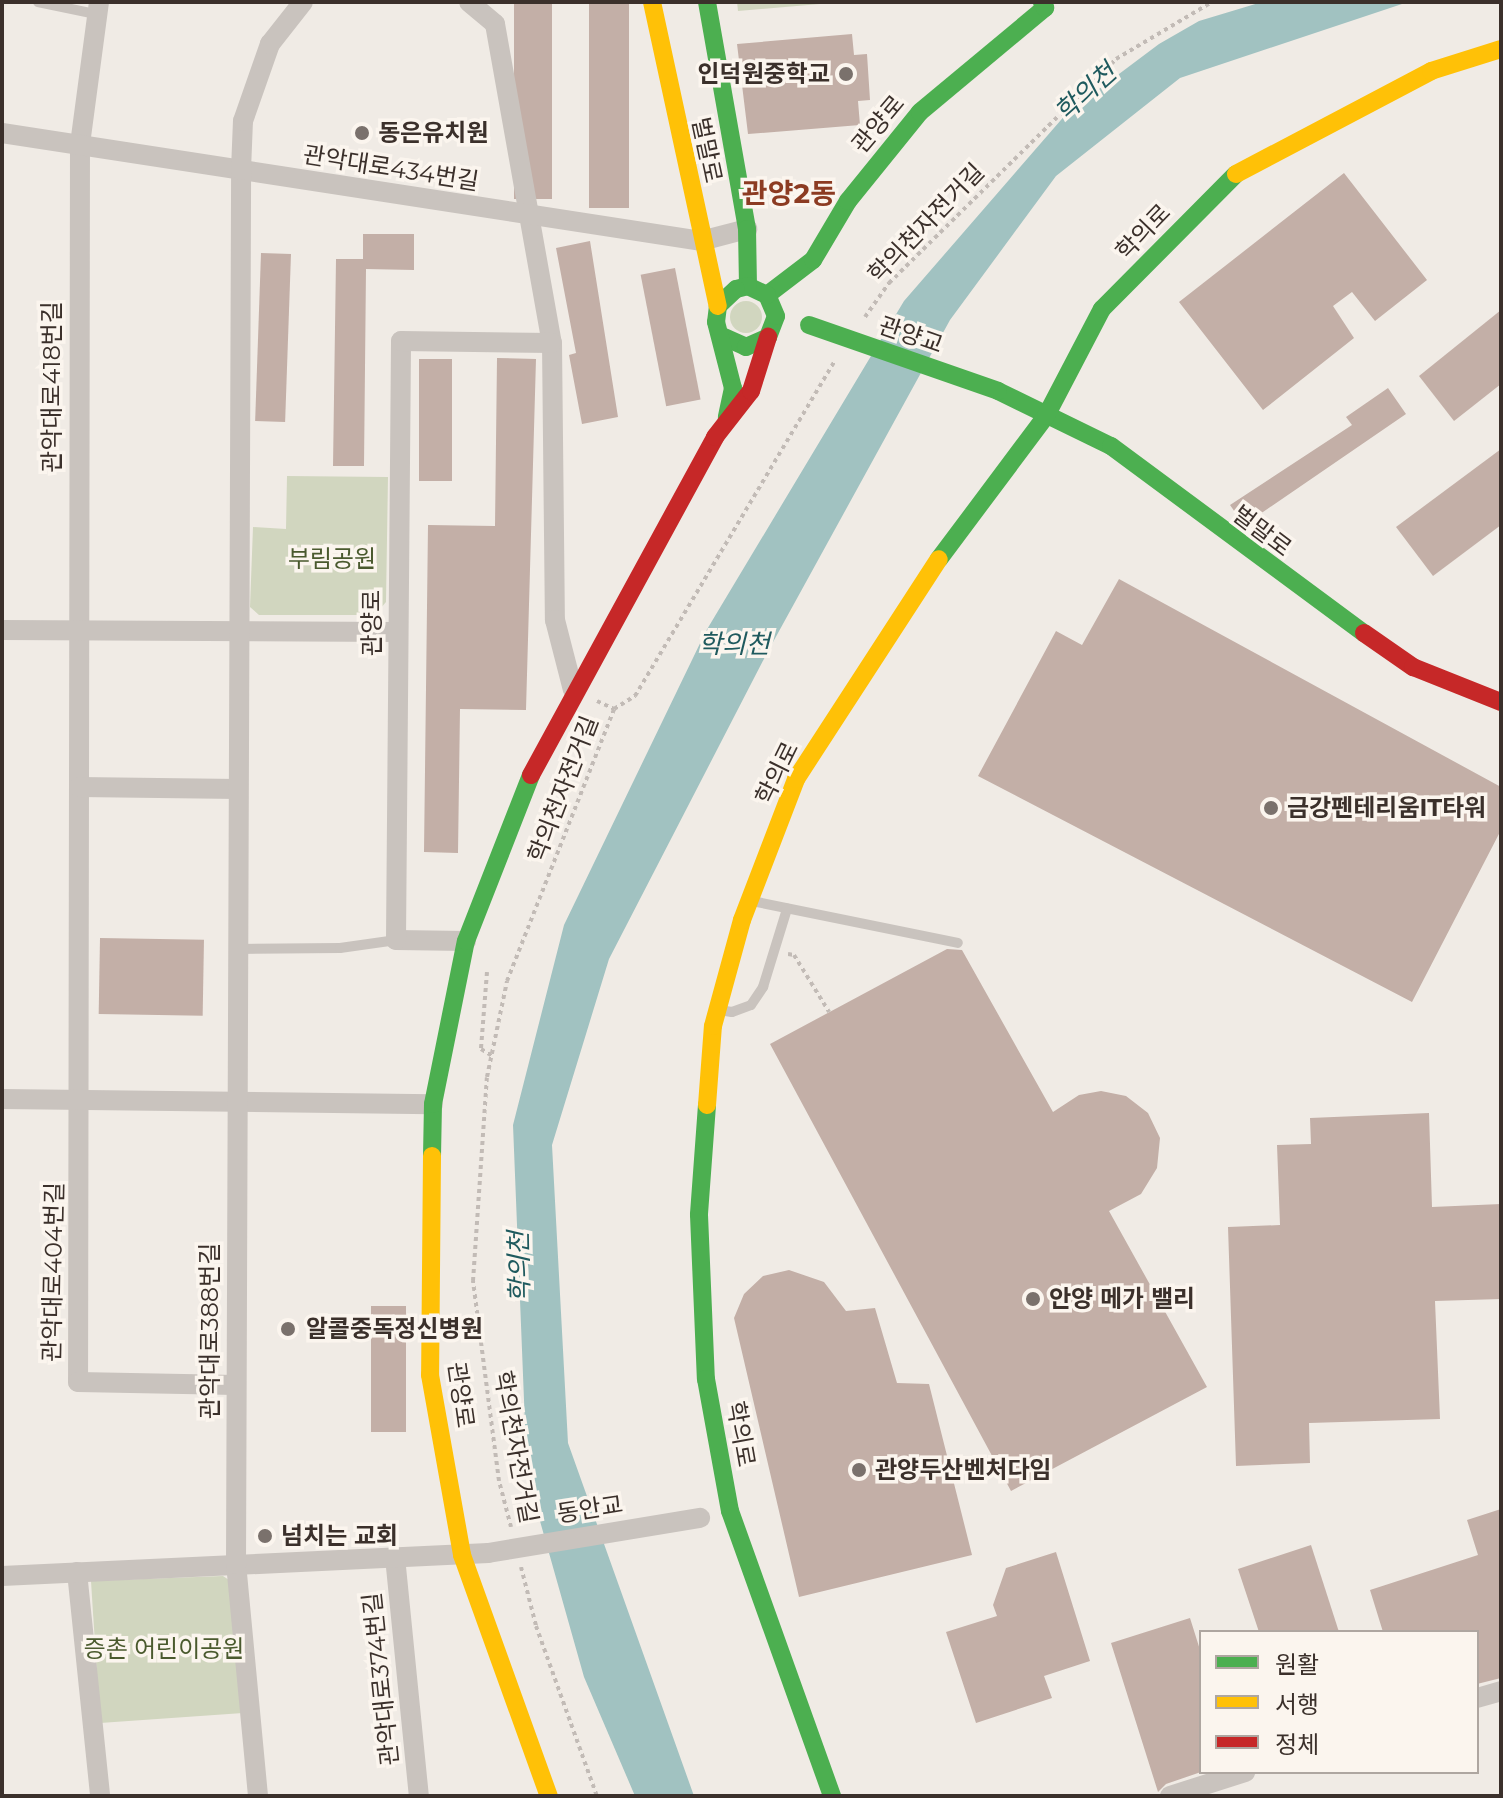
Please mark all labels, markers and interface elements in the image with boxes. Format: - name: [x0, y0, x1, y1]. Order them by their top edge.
- water label: 학의천: [1049, 57, 1123, 129]
- place label: 인덕원중학교: [698, 60, 830, 88]
- marker: 인덕원중학교: [837, 65, 855, 83]
- street label: 관양로: [846, 89, 910, 159]
- street label: 벌말로: [686, 115, 728, 185]
- place label: 동은유치원: [378, 119, 488, 147]
- marker: 동은유치원: [353, 124, 371, 142]
- street label: 관악대로434번길: [301, 140, 481, 196]
- street label: 학의천자전거길: [862, 157, 990, 289]
- district label: 관양2동: [742, 176, 836, 210]
- street label: 학의로: [1110, 198, 1176, 266]
- street label: 관악대로418번길: [38, 301, 66, 473]
- street label: 관양교: [875, 311, 947, 359]
- street label: 벌말로: [1227, 500, 1297, 562]
- park label: 부림공원: [288, 545, 376, 573]
- street label: 관양로: [358, 590, 386, 656]
- water label: 학의천: [698, 629, 770, 661]
- street label: 학의천자전거길: [522, 712, 604, 866]
- street label: 학의로: [750, 737, 804, 809]
- place label: 금강펜테리움IT타워: [1287, 794, 1486, 822]
- marker: 금강펜테리움IT타워: [1262, 799, 1280, 817]
- street label: 관악대로404번길: [37, 1182, 69, 1362]
- water label: 학의천: [504, 1231, 536, 1303]
- street label: 관악대로388번길: [196, 1243, 224, 1419]
- place label: 안양 메가 밸리: [1049, 1285, 1195, 1313]
- marker: 안양 메가 밸리: [1024, 1290, 1042, 1308]
- place label: 알콜중독정신병원: [306, 1315, 483, 1343]
- marker: 알콜중독정신병원: [277, 1318, 299, 1340]
- street label: 관양로: [442, 1360, 480, 1430]
- street label: 학의천자전거길: [488, 1368, 544, 1526]
- street label: 학의로: [721, 1399, 761, 1469]
- place label: 관양두산벤처다임: [875, 1456, 1052, 1484]
- marker: 관양두산벤처다임: [850, 1461, 868, 1479]
- street label: 동안교: [555, 1490, 625, 1528]
- place label: 넘치는 교회: [281, 1522, 398, 1550]
- marker: 넘치는 교회: [256, 1527, 274, 1545]
- street label: 관악대로374번길: [358, 1591, 404, 1767]
- legend: [1199, 1630, 1479, 1774]
- park label: 증촌 어린이공원: [84, 1635, 244, 1663]
- text: 원활: [1275, 1650, 1319, 1679]
- text: 서행: [1275, 1690, 1319, 1719]
- text: 정체: [1275, 1730, 1319, 1759]

